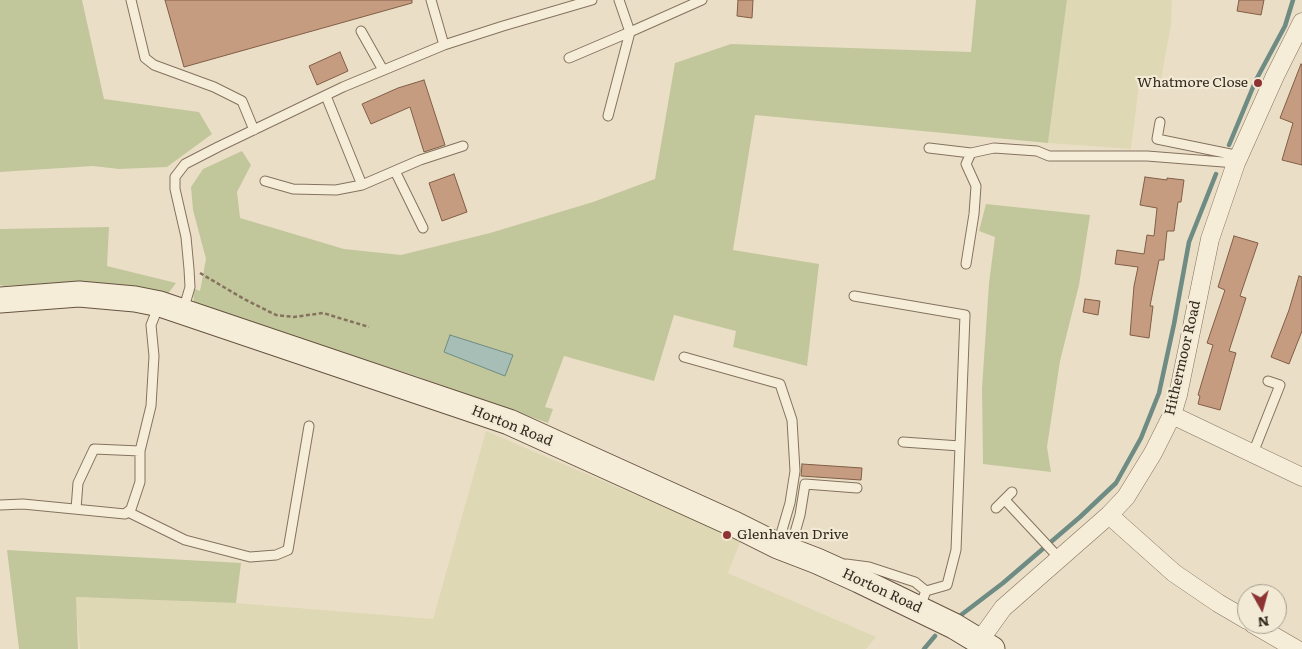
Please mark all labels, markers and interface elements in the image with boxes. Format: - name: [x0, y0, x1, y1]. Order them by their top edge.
- place label: Whatmore Close: [1137, 75, 1248, 91]
- marker: Whatmore Close: [1252, 77, 1264, 89]
- street label: Hithermoor Road: [1162, 299, 1204, 417]
- street label: Horton Road: [469, 402, 555, 450]
- place label: Glenhaven Drive: [737, 527, 849, 543]
- marker: Glenhaven Drive: [721, 529, 733, 541]
- street label: Horton Road: [839, 565, 925, 617]
- north arrow: [1237, 584, 1287, 634]
- text: N: [1257, 612, 1271, 634]

